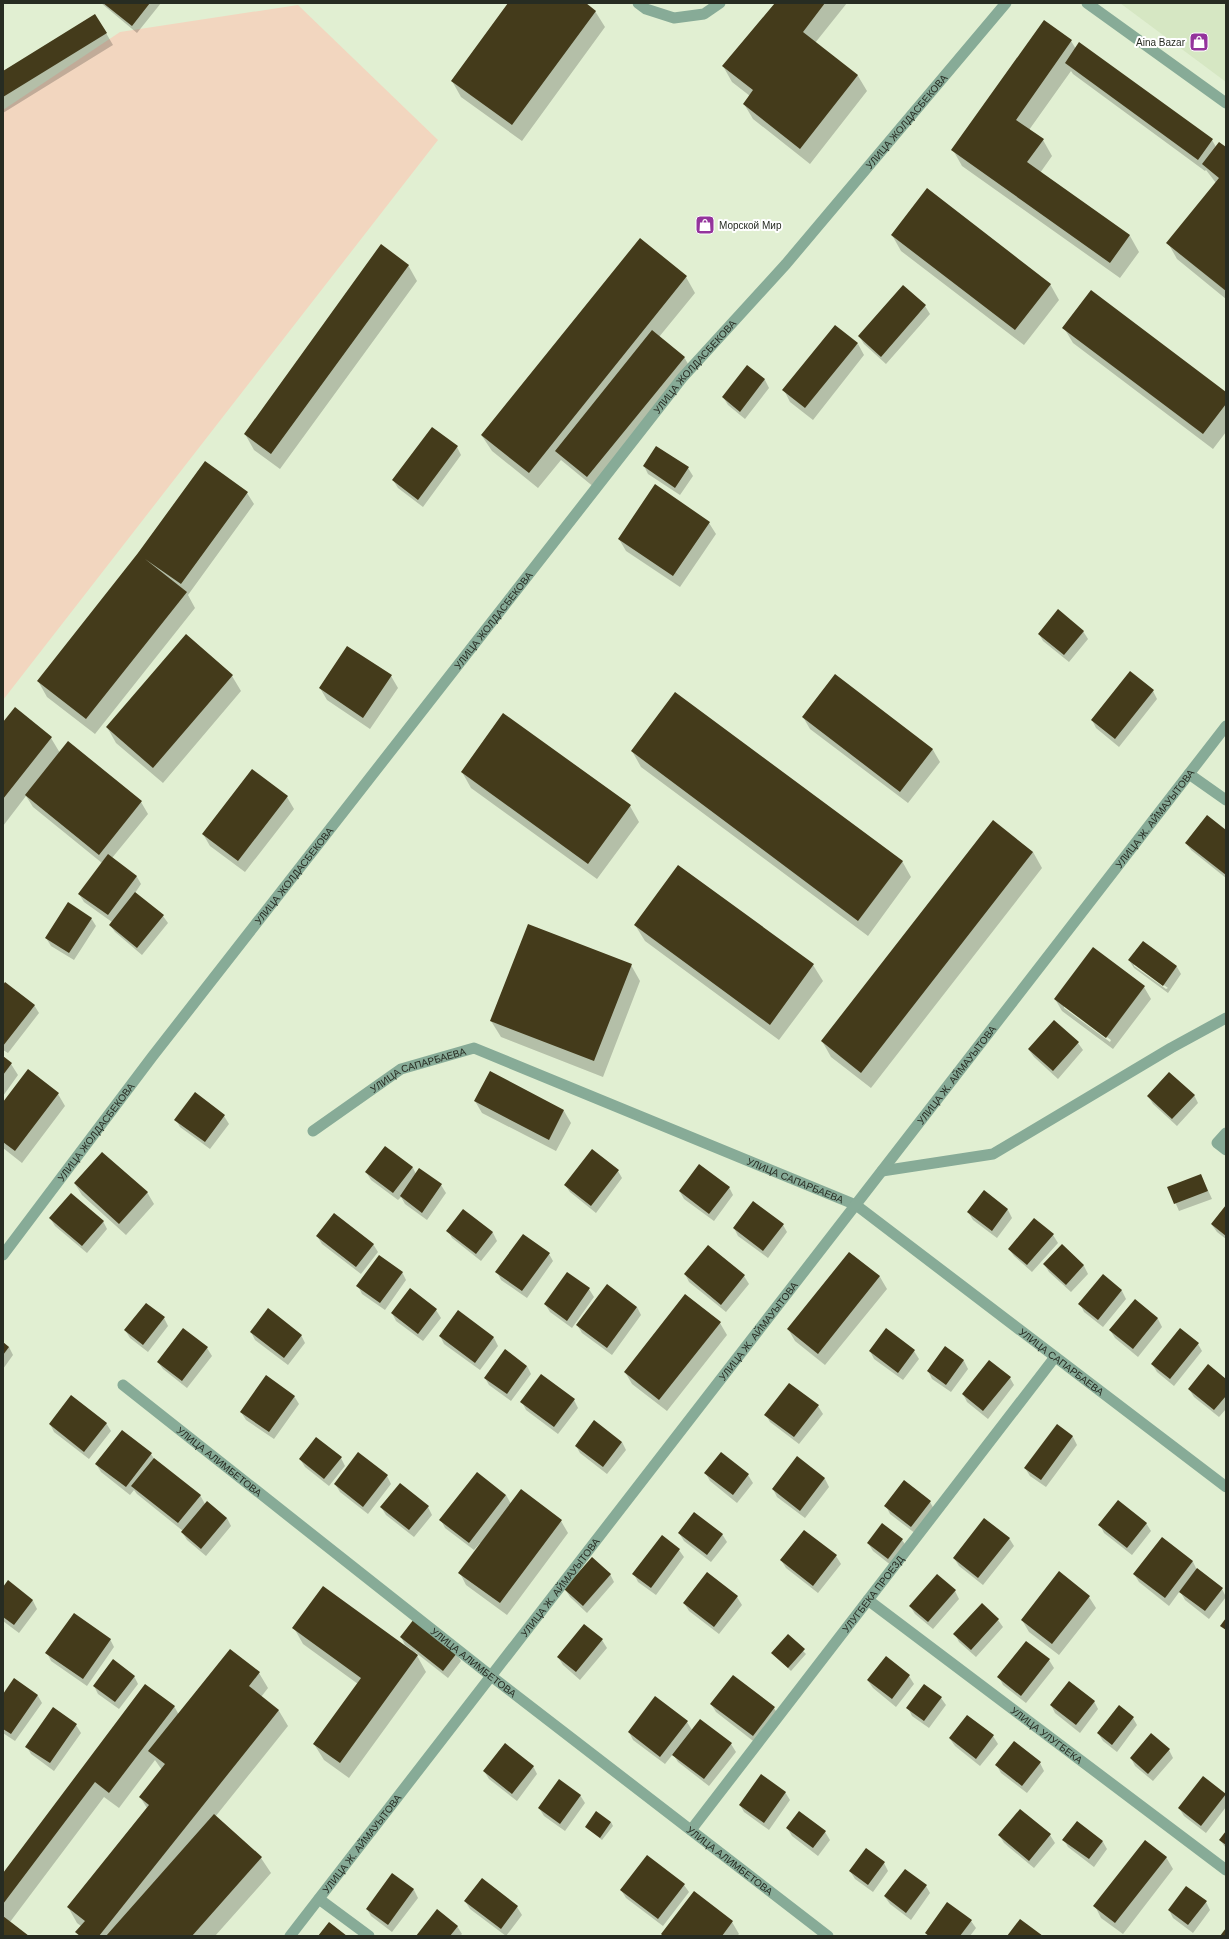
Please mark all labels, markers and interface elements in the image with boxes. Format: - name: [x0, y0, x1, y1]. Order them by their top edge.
- shop icon: Aina Bazar: [1188, 31, 1210, 53]
- place label: Aina Bazar: [1136, 37, 1186, 48]
- street label: УЛИЦА ЖОЛДАСБЕКОВА: [863, 72, 949, 171]
- shop icon: Морской Мир: [694, 214, 716, 236]
- place label: Морской Мир: [719, 220, 782, 231]
- street label: УЛИЦА ЖОЛДАСБЕКОВА: [651, 317, 738, 415]
- street label: УЛИЦА ЖОЛДАСБЕКОВА: [452, 569, 534, 671]
- street label: УЛИЦА Ж. АЙМАУЫТОВА: [1113, 767, 1196, 870]
- street label: УЛИЦА ЖОЛДАСБЕКОВА: [252, 825, 335, 926]
- street label: УЛИЦА Ж. АЙМАУЫТОВА: [915, 1023, 998, 1126]
- street label: УЛИЦА САПАРБАЕВА: [368, 1045, 467, 1094]
- street label: УЛИЦА ЖОЛДАСБЕКОВА: [55, 1080, 136, 1183]
- street label: УЛИЦА САПАРБАЕВА: [745, 1155, 846, 1205]
- street label: УЛИЦА Ж. АЙМАУЫТОВА: [717, 1279, 800, 1382]
- street label: УЛИЦА САПАРБАЕВА: [1017, 1326, 1106, 1398]
- street label: УЛИЦА АЛИМБЕТОВА: [175, 1424, 264, 1498]
- street label: УЛИЦА Ж. АЙМАУЫТОВА: [518, 1535, 602, 1639]
- street label: УЛУГБЕКА ПРОЕЗД: [840, 1553, 906, 1634]
- street label: УЛИЦА АЛИМБЕТОВА: [429, 1625, 519, 1699]
- street label: УЛИЦА УЛУГБЕКА: [1009, 1704, 1085, 1766]
- street label: УЛИЦА Ж. АЙМАУЫТОВА: [320, 1792, 403, 1895]
- street label: УЛИЦА АЛИМБЕТОВА: [685, 1824, 775, 1897]

